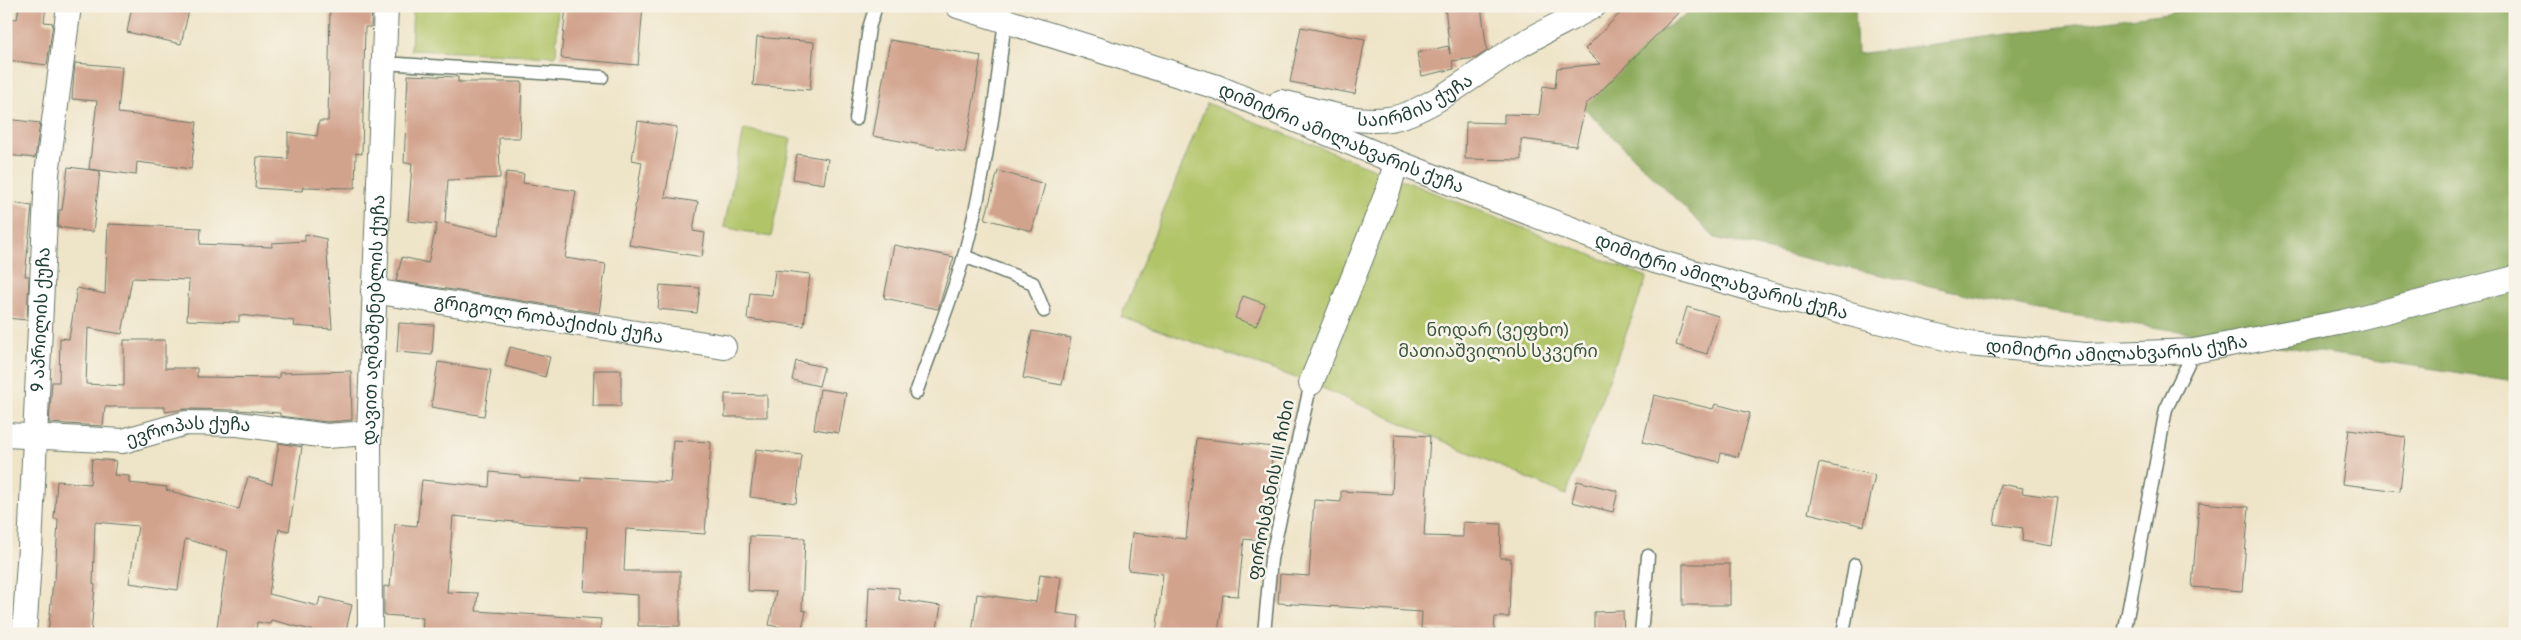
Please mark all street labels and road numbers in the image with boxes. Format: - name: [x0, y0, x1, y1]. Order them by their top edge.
- street label: საირმის ქუჩა: [1356, 69, 1477, 132]
- street label: დიმიტრი ამილახვარის ქუჩა: [1215, 78, 1467, 198]
- street label: დავით აღმაშენებლის ქუჩა: [357, 194, 390, 446]
- street label: დიმიტრი ამილახვარის ქუჩა: [1592, 228, 1851, 325]
- street label: 9 აპრილის ქუჩა: [26, 246, 55, 392]
- street label: გრიგოლ რობაქიძის ქუჩა: [433, 289, 665, 349]
- street label: დიმიტრი ამილახვარის ქუჩა: [1985, 329, 2250, 366]
- street label: ფიროსმანის III ჩიხი: [1242, 398, 1300, 582]
- street label: ევროპას ქუჩა: [123, 411, 252, 451]

